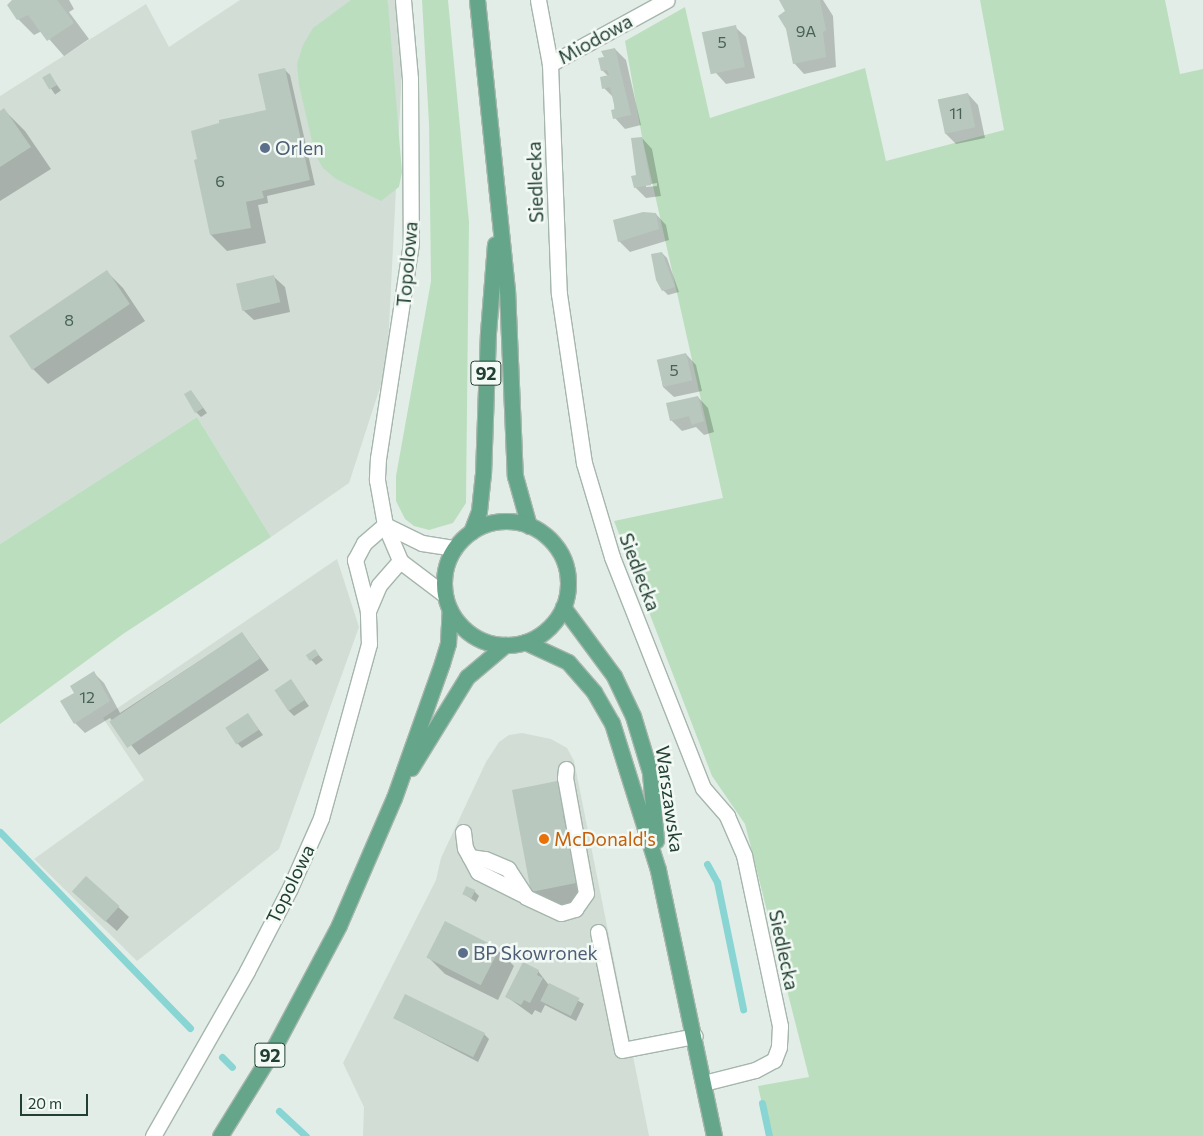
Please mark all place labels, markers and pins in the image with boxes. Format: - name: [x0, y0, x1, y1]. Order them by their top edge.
- place label: Orlen: [275, 137, 324, 159]
- marker: Orlen: [259, 142, 271, 154]
- place label: McDonald's: [554, 828, 656, 850]
- marker: McDonald's: [538, 833, 550, 845]
- place label: BP Skowronek: [473, 942, 598, 964]
- marker: BP Skowronek: [457, 947, 469, 959]

